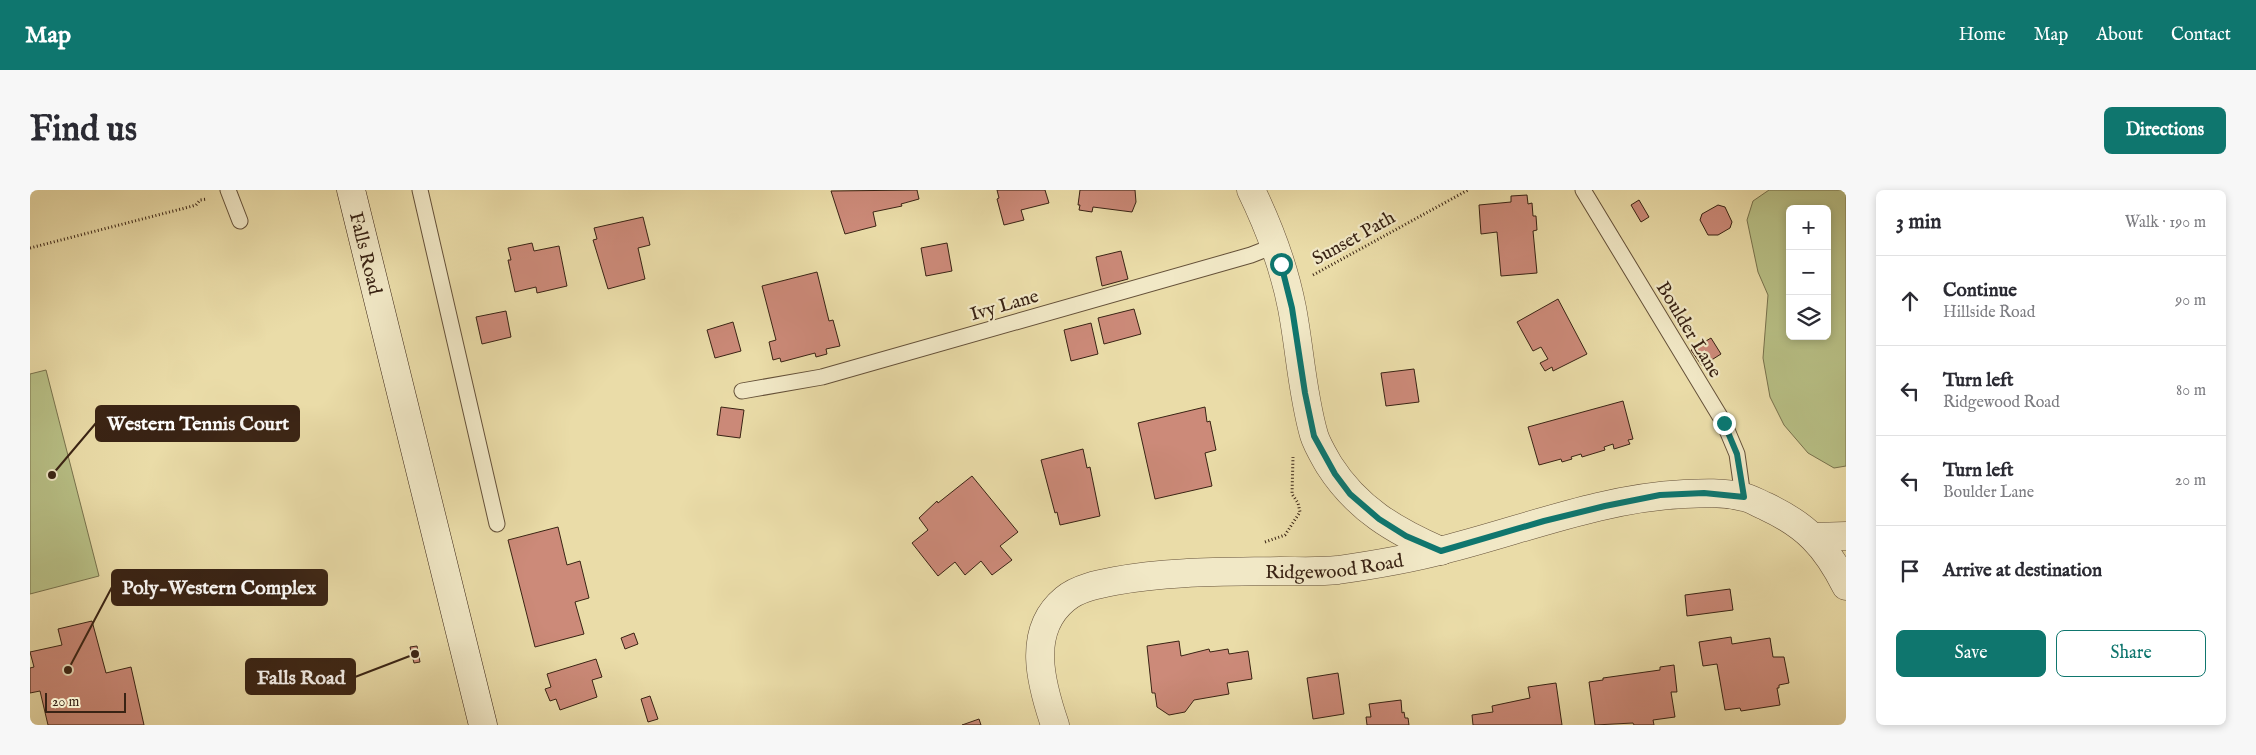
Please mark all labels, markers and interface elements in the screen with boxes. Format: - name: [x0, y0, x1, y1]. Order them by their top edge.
- text: Map: [25, 20, 71, 51]
- text: Home: [1959, 24, 2006, 47]
- text: Map: [2034, 24, 2068, 47]
- text: About: [2096, 24, 2143, 47]
- text: Contact: [2171, 24, 2231, 47]
- button: Directions: [2104, 107, 2226, 154]
- text: Find us: [30, 108, 137, 153]
- map controls: [1786, 205, 1831, 340]
- button: +: [1786, 205, 1831, 250]
- street label: Sunset Path: [1308, 206, 1400, 271]
- text: 3 min: [1896, 209, 1941, 236]
- street label: Falls Road: [343, 210, 387, 298]
- text: Walk · 190 m: [2125, 213, 2206, 233]
- button: −: [1786, 250, 1831, 295]
- route start: [1270, 253, 1293, 276]
- street label: Boulder Lane: [1650, 277, 1727, 383]
- text: Continue: [1943, 279, 2017, 303]
- street label: Ivy Lane: [967, 285, 1042, 327]
- icon: ahead: [1896, 287, 1924, 315]
- text: 90 m: [2175, 291, 2206, 311]
- button: layers: [1786, 295, 1831, 340]
- text: Hillside Road: [1943, 303, 2035, 323]
- text: Turn left: [1943, 369, 2014, 393]
- icon: left: [1896, 377, 1924, 405]
- text: 80 m: [2176, 381, 2206, 401]
- text: Ridgewood Road: [1943, 393, 2060, 413]
- callout: Western Tennis Court: [96, 406, 299, 441]
- text: Western Tennis Court: [106, 412, 289, 437]
- route end: [1713, 412, 1736, 435]
- text: Turn left: [1943, 459, 2014, 483]
- icon: left: [1896, 467, 1924, 495]
- text: 20 m: [2175, 471, 2206, 491]
- text: Boulder Lane: [1943, 483, 2034, 503]
- street label: Ridgewood Road: [1265, 549, 1406, 585]
- icon: arrive: [1896, 557, 1924, 585]
- text: Arrive at destination: [1943, 559, 2102, 583]
- callout: Poly-Western Complex: [112, 570, 327, 605]
- text: Poly-Western Complex: [122, 576, 317, 601]
- button: Save: [1896, 630, 2046, 677]
- button: Share: [2056, 630, 2206, 677]
- callout: Falls Road: [246, 659, 355, 694]
- text: Falls Road: [257, 666, 347, 691]
- scale bar: [45, 690, 126, 713]
- text: 20 m: [52, 693, 79, 711]

